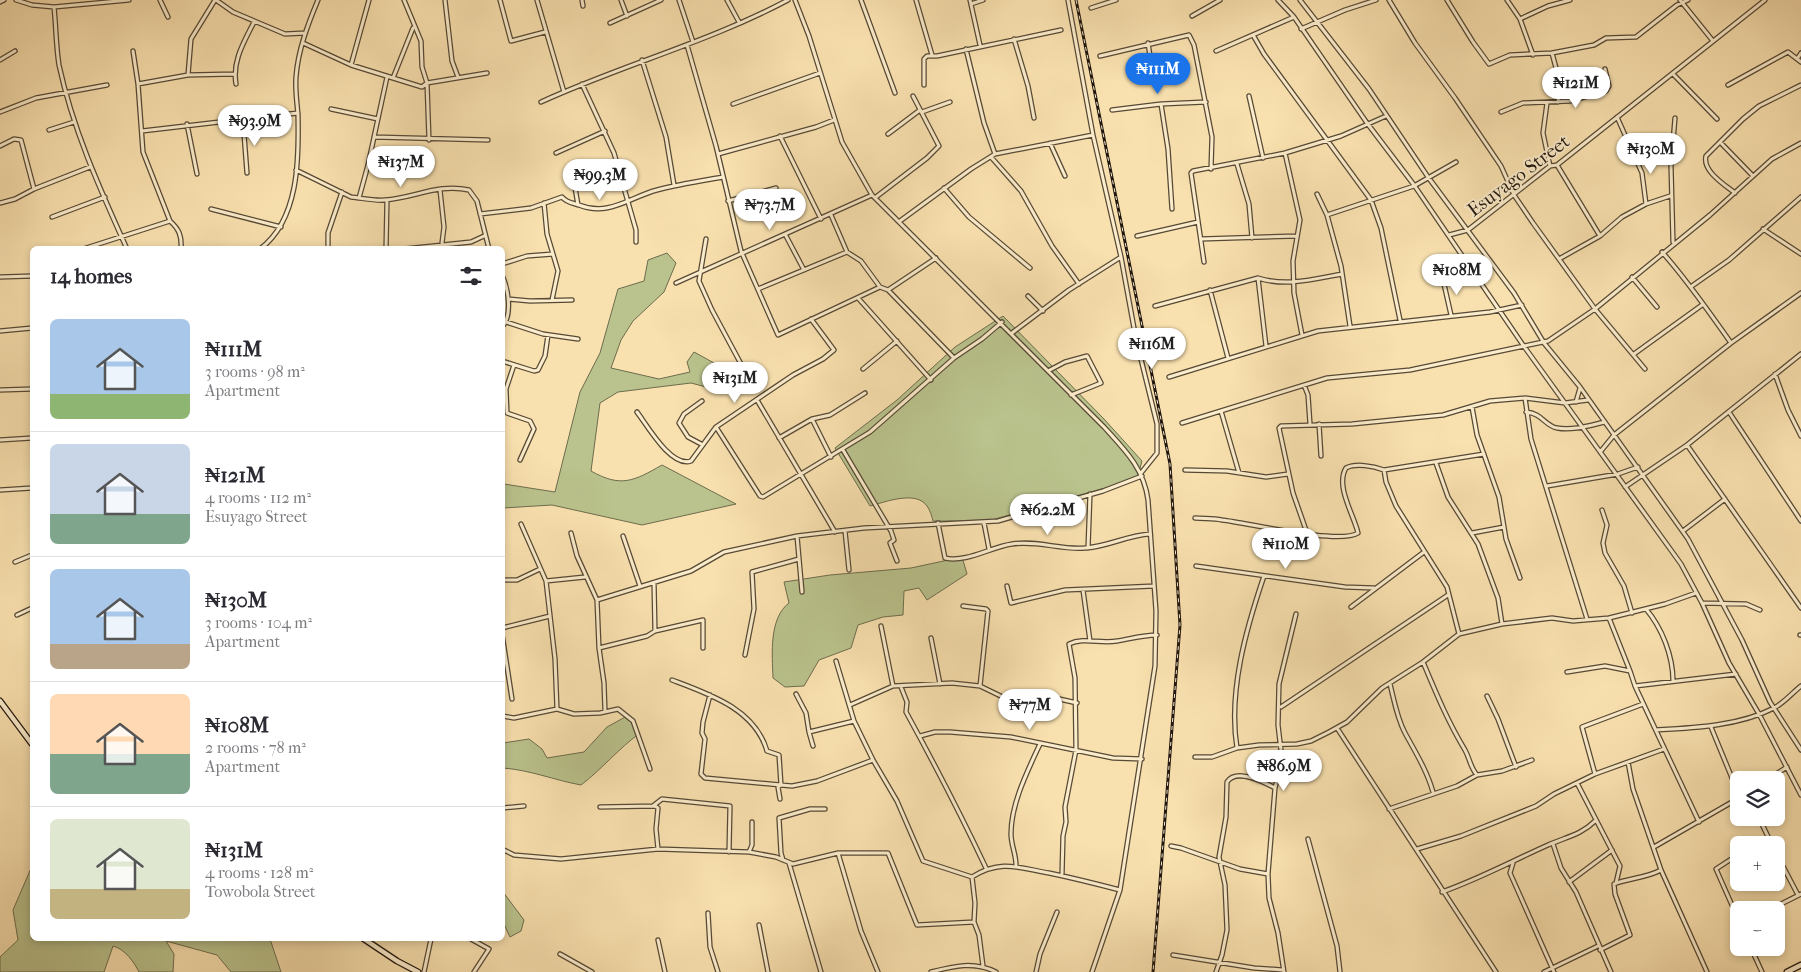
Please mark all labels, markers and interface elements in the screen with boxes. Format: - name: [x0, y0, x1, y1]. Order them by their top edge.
- pin: ₦111M: [1123, 52, 1193, 95]
- text: ₦111M: [1136, 59, 1180, 78]
- pin: ₦121M: [1541, 66, 1611, 109]
- text: ₦121M: [1553, 73, 1599, 92]
- pin: ₦93.9M: [214, 104, 296, 147]
- text: ₦93.9M: [229, 111, 281, 130]
- street label: Esuyago Street: [1463, 130, 1574, 221]
- pin: ₦130M: [1616, 132, 1686, 175]
- text: ₦130M: [1627, 139, 1675, 158]
- pin: ₦137M: [366, 146, 436, 188]
- text: ₦137M: [378, 152, 424, 171]
- pin: ₦99.3M: [559, 158, 641, 201]
- text: ₦99.3M: [574, 165, 626, 184]
- pin: ₦73.7M: [729, 188, 811, 231]
- text: ₦73.7M: [745, 195, 795, 214]
- pin: ₦108M: [1422, 254, 1492, 296]
- text: ₦108M: [1433, 260, 1481, 279]
- icon: filters: [457, 262, 485, 290]
- text: 14 homes: [50, 264, 132, 288]
- pin: ₦116M: [1117, 328, 1187, 370]
- text: ₦116M: [1129, 334, 1175, 353]
- text: ₦111M: [205, 337, 262, 361]
- icon: home: [90, 339, 150, 399]
- text: 3 rooms · 98 m²: [205, 362, 305, 381]
- pin: ₦131M: [700, 362, 770, 404]
- text: ₦131M: [713, 368, 757, 387]
- text: Apartment: [205, 381, 280, 400]
- text: ₦121M: [205, 463, 265, 487]
- icon: home: [90, 464, 150, 524]
- text: 4 rooms · 112 m²: [205, 488, 311, 507]
- pin: ₦62.2M: [1007, 494, 1089, 536]
- text: ₦62.2M: [1021, 500, 1075, 519]
- text: Esuyago Street: [205, 507, 308, 526]
- pin: ₦110M: [1251, 528, 1321, 570]
- text: ₦110M: [1263, 534, 1309, 553]
- text: ₦130M: [205, 588, 267, 612]
- icon: home: [90, 589, 150, 649]
- text: 3 rooms · 104 m²: [205, 613, 312, 632]
- text: Apartment: [205, 632, 280, 651]
- pin: ₦77M: [1000, 688, 1060, 731]
- text: ₦77M: [1009, 695, 1051, 714]
- text: ₦108M: [205, 713, 269, 737]
- icon: home: [90, 714, 150, 774]
- text: 2 rooms · 78 m²: [205, 738, 306, 757]
- pin: ₦86.9M: [1243, 750, 1325, 792]
- text: ₦86.9M: [1257, 756, 1311, 775]
- text: Apartment: [205, 757, 280, 776]
- map controls: [1730, 771, 1785, 956]
- button: layers: [1730, 771, 1785, 826]
- button: +: [1730, 836, 1785, 891]
- text: ₦131M: [205, 838, 263, 862]
- icon: home: [90, 839, 150, 899]
- text: 4 rooms · 128 m²: [205, 863, 313, 882]
- text: Towobola Street: [205, 882, 316, 901]
- button: −: [1730, 901, 1785, 956]

